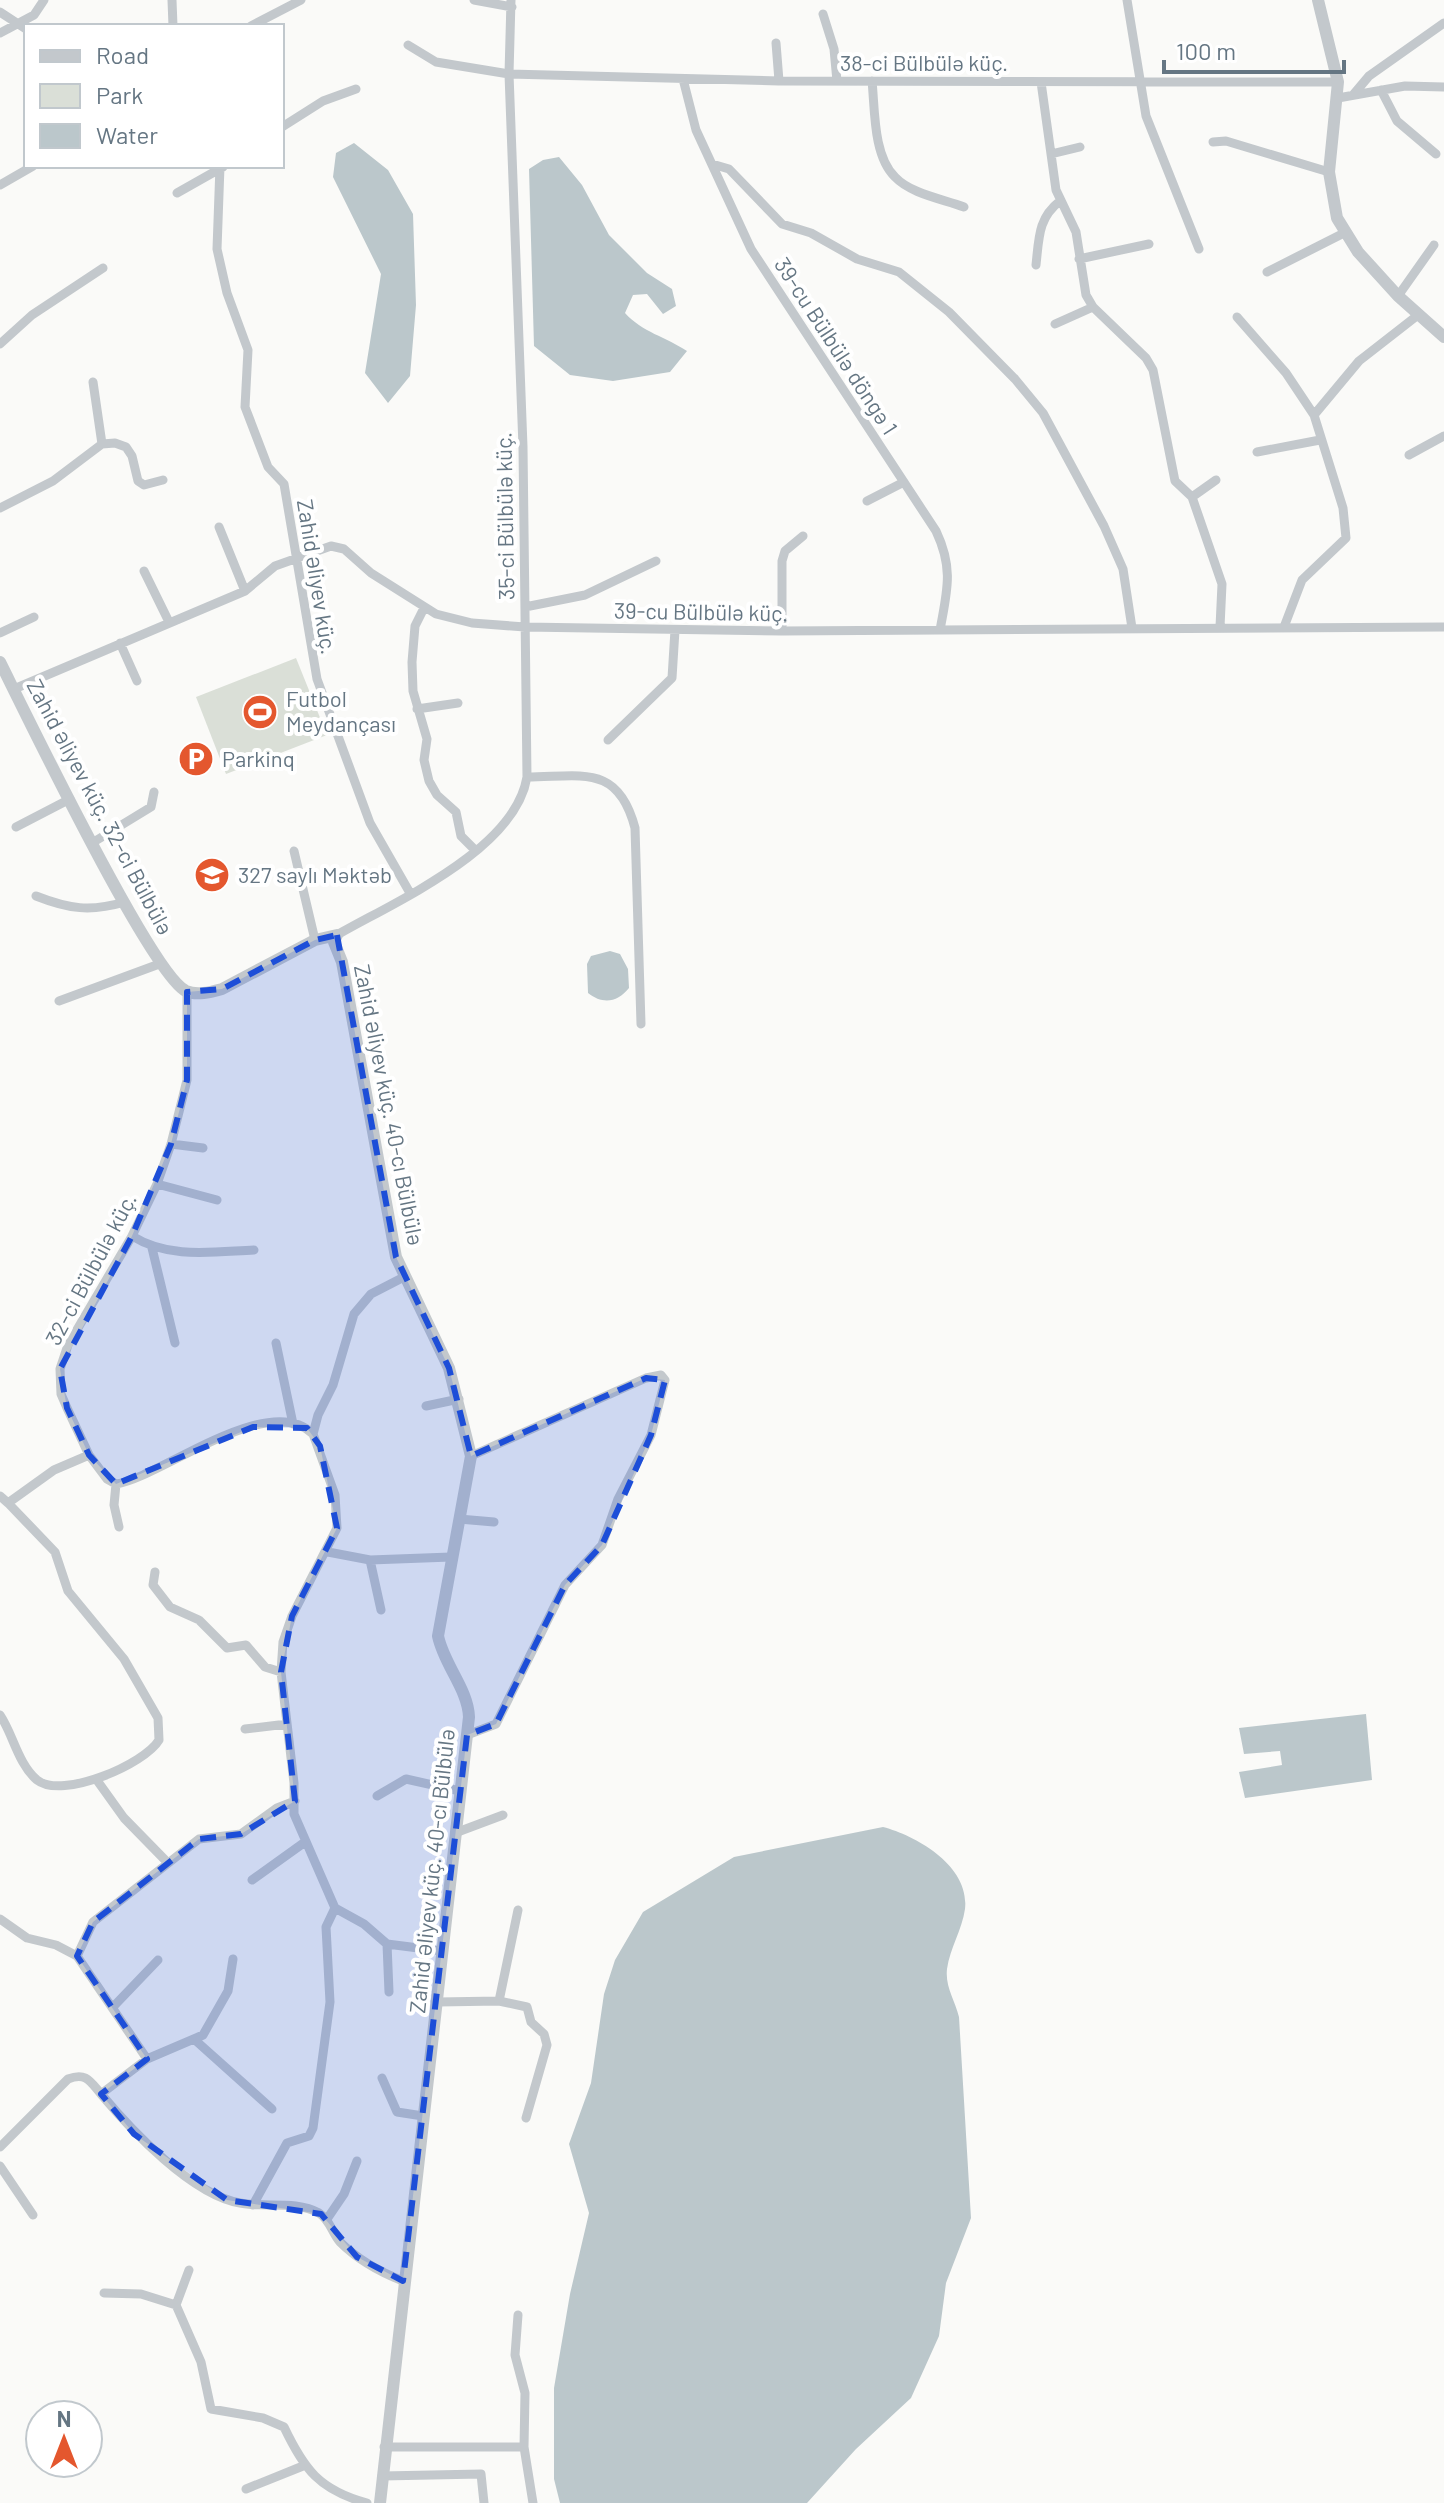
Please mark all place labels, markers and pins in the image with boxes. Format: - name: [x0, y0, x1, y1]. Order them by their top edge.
- place label: Futbol Meydançası: [286, 685, 396, 736]
- sports icon: Futbol Meydançası: [241, 693, 279, 731]
- parking icon: Parkinq: [177, 740, 215, 778]
- place label: Parkinq: [222, 745, 295, 771]
- school or university icon: 327 saylı Məktəb: [193, 856, 231, 894]
- place label: 327 saylı Məktəb: [238, 861, 392, 887]

